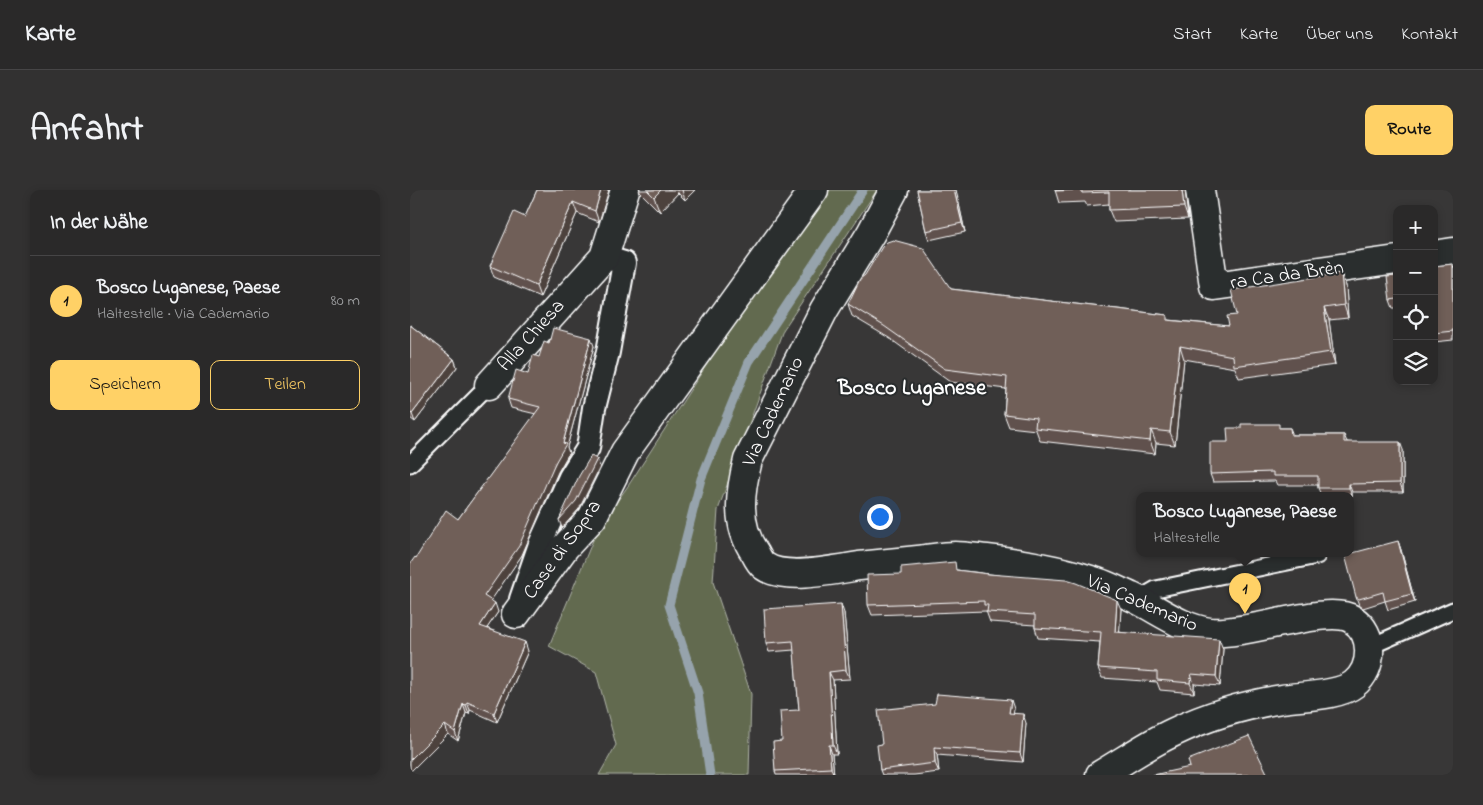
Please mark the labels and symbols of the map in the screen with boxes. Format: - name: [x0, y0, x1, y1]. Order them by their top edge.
- street label: ra Ca da Brèn: [1228, 254, 1346, 298]
- street label: Alla Chiesa: [491, 293, 573, 379]
- street label: Via Cademario: [735, 352, 812, 473]
- district label: Bosco Luganese: [837, 373, 987, 406]
- street label: Case di Sopra: [517, 494, 609, 606]
- your location: [867, 504, 893, 530]
- street label: Via Cademario: [1081, 567, 1202, 640]
- pin: 1: [1229, 573, 1261, 614]

